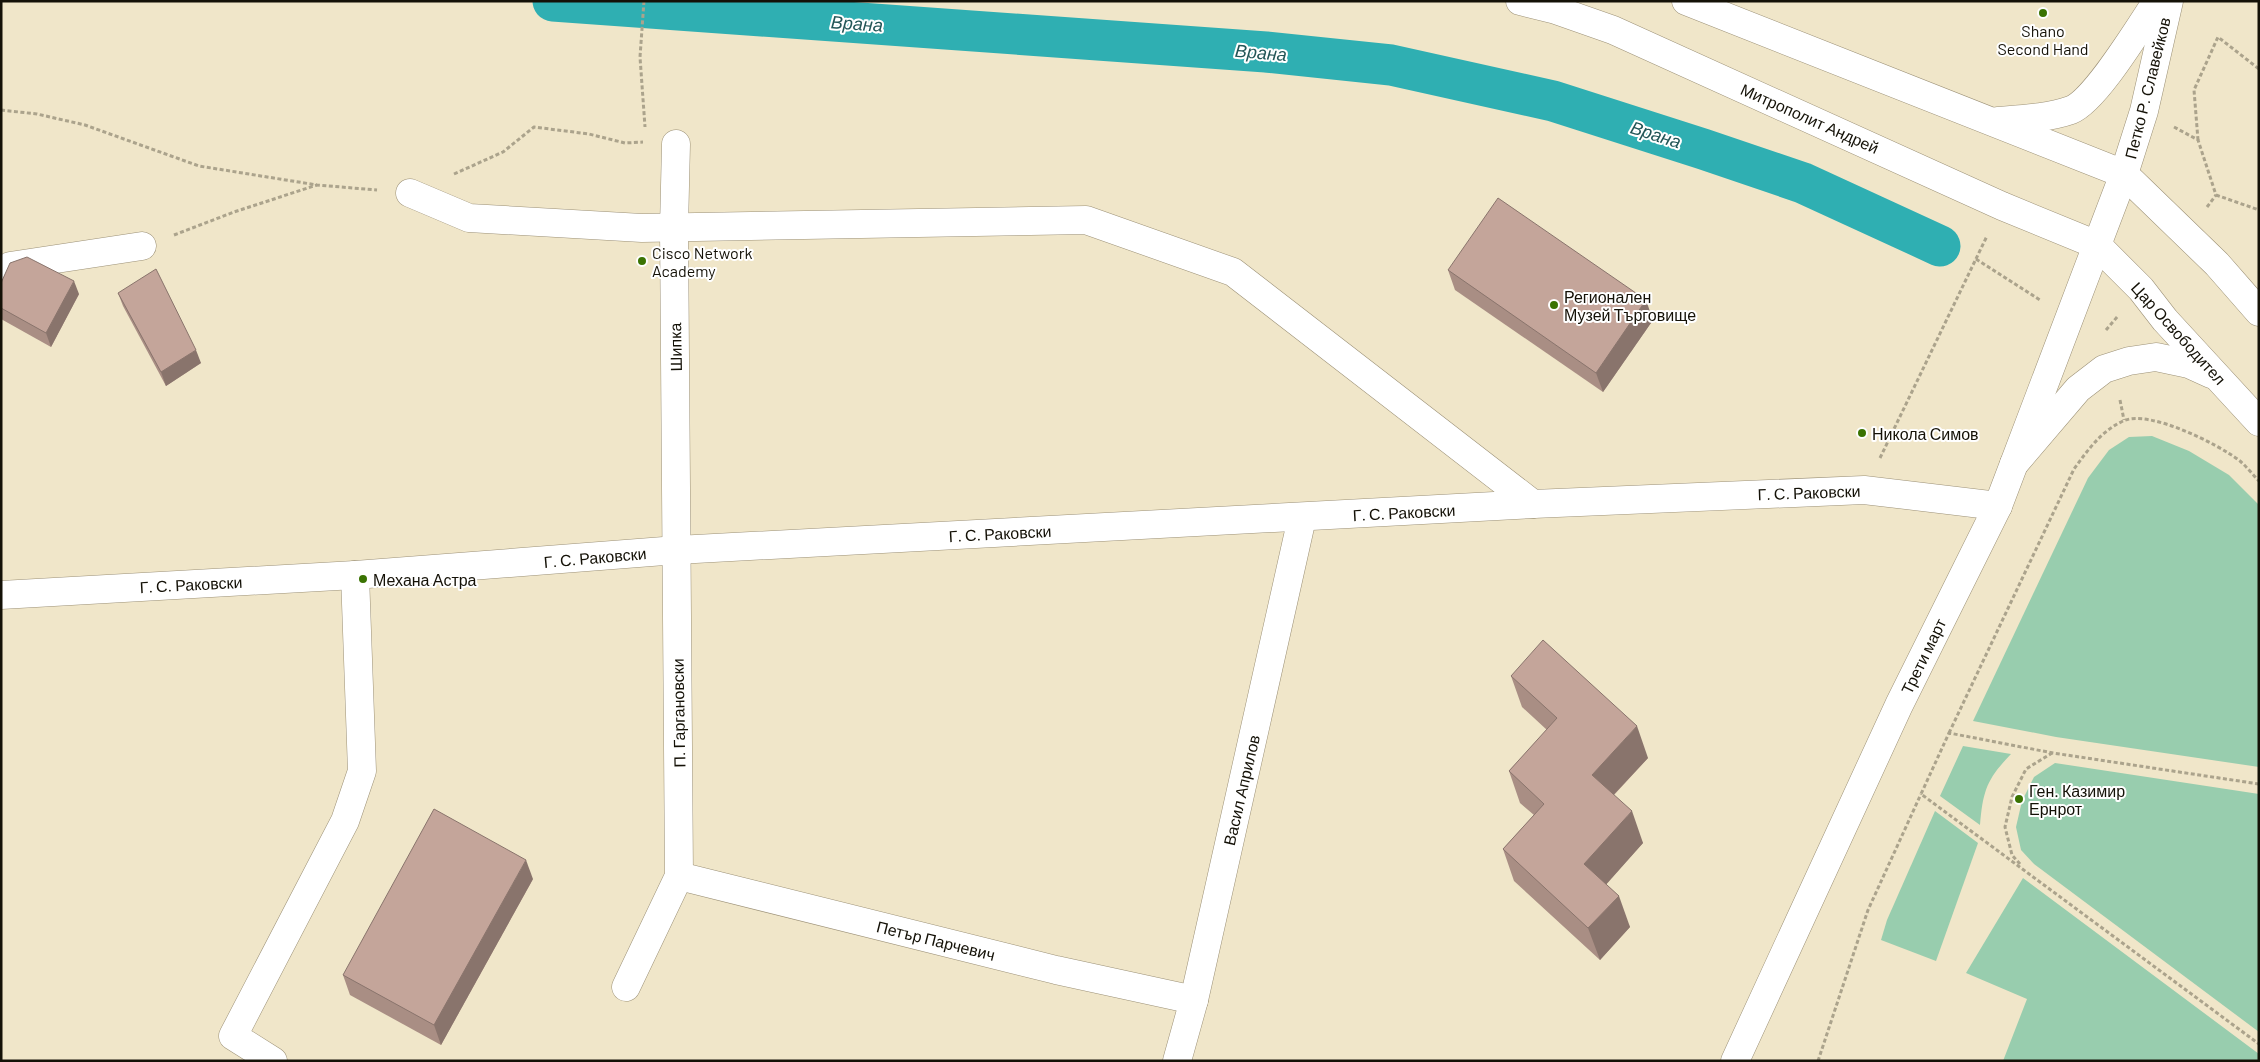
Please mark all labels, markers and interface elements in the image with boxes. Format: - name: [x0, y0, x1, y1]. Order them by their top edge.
- marker: Shano Second Hand: [2037, 7, 2049, 19]
- water label: Врана: [830, 10, 884, 36]
- street label: Петко Р. Славейков: [2120, 15, 2174, 161]
- place label: Shano Second Hand: [1997, 21, 2089, 58]
- water label: Врана: [1234, 39, 1288, 65]
- street label: Митрополит Андрей: [1738, 79, 1882, 157]
- water label: Врана: [1628, 116, 1684, 152]
- place label: Cisco Network Academy: [652, 243, 753, 280]
- marker: Cisco Network Academy: [636, 255, 648, 267]
- street label: Цар Освободител: [2128, 278, 2230, 388]
- place label: Регионален Музей Търговище: [1564, 287, 1696, 324]
- marker: Регионален Музей Търговище: [1548, 299, 1560, 311]
- street label: Шипка: [665, 322, 685, 371]
- place label: Никола Симов: [1872, 424, 1979, 443]
- marker: Никола Симов: [1856, 427, 1868, 439]
- street label: Г. С. Раковски: [1757, 481, 1861, 503]
- street label: Г. С. Раковски: [1352, 500, 1456, 524]
- street label: Г. С. Раковски: [948, 521, 1052, 545]
- street label: Г. С. Раковски: [543, 543, 647, 571]
- place label: Механа Астра: [373, 570, 477, 589]
- street label: Г. С. Раковски: [139, 572, 243, 596]
- marker: Механа Астра: [357, 573, 369, 585]
- street label: Трети март: [1897, 615, 1950, 697]
- street label: П. Гаргановски: [668, 658, 688, 768]
- street label: Васил Априлов: [1219, 733, 1263, 847]
- place label: Ген. Казимир Ернрот: [2029, 781, 2125, 818]
- marker: Ген. Казимир Ернрот: [2013, 793, 2025, 805]
- street label: Петър Парчевич: [875, 916, 997, 964]

